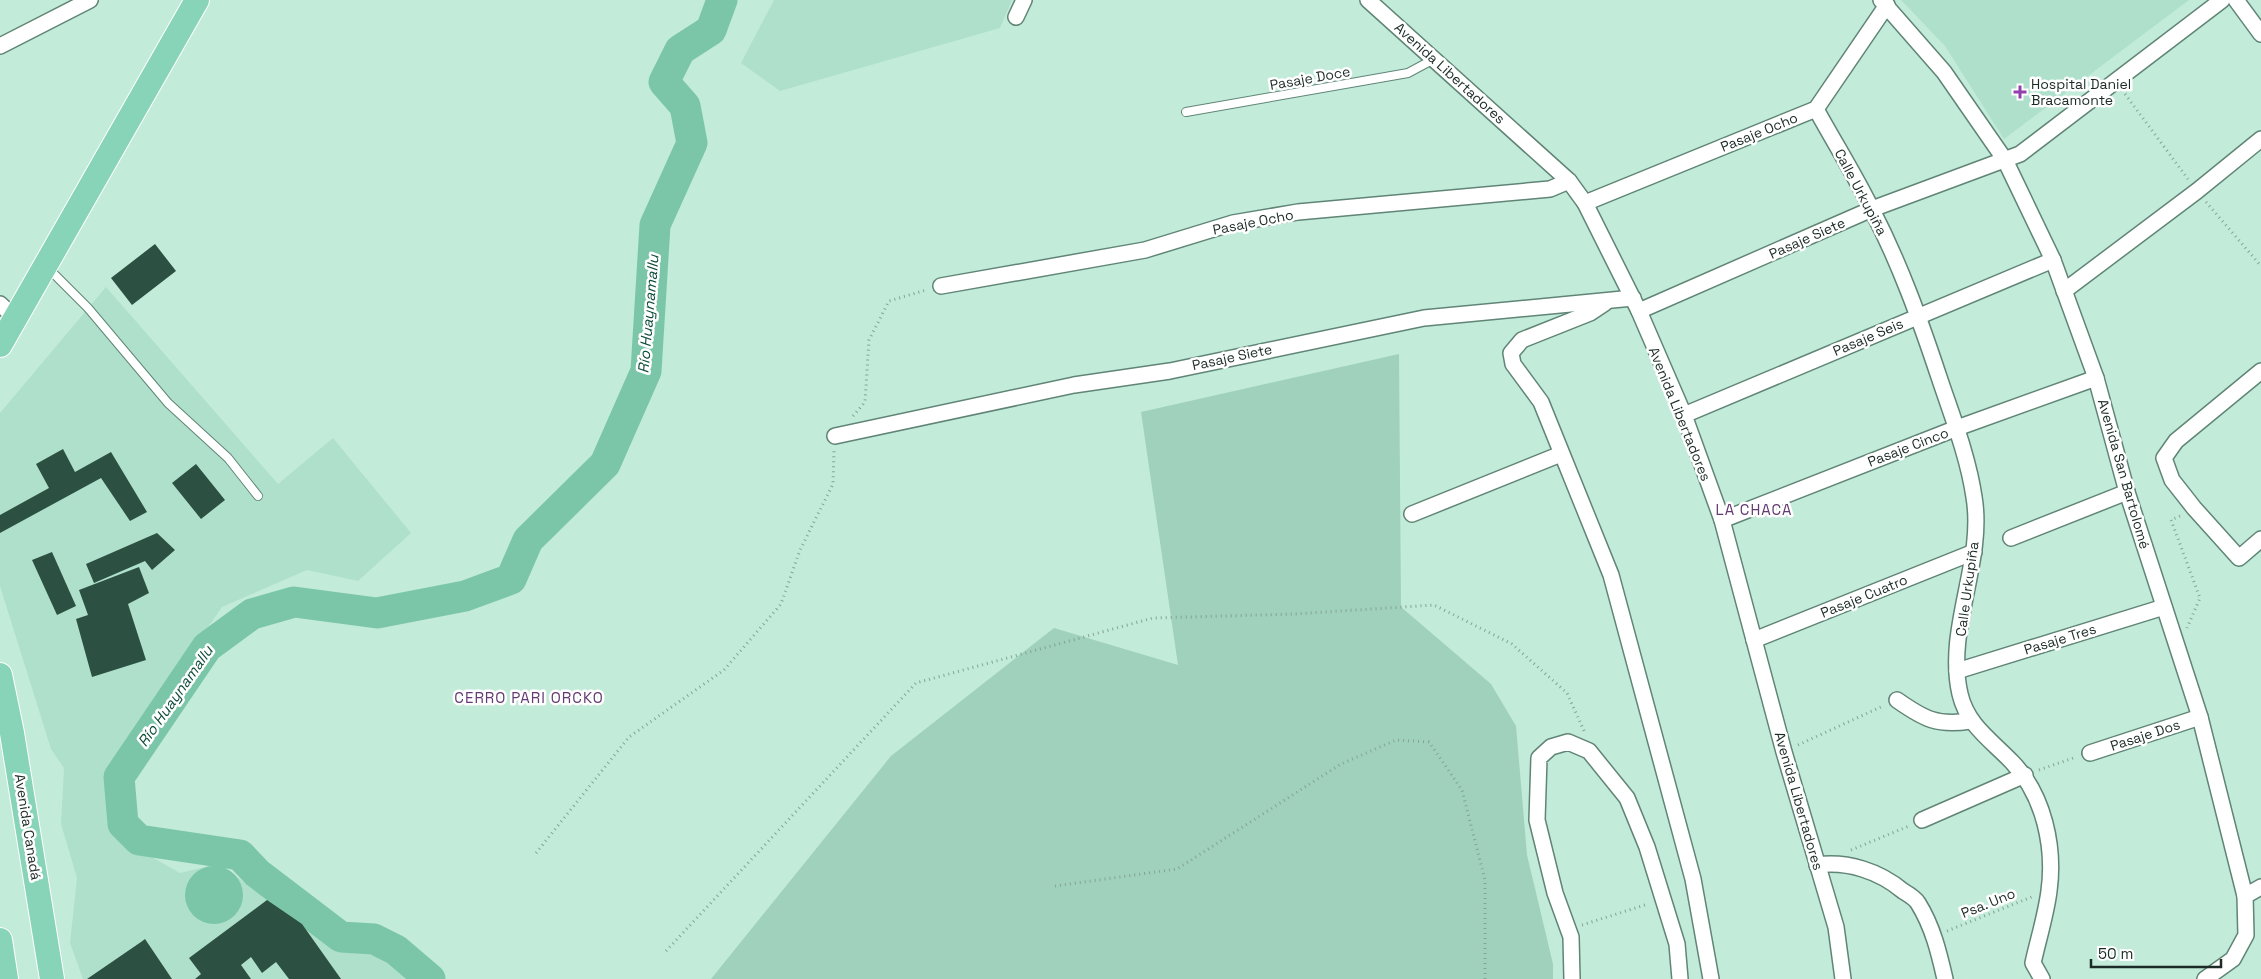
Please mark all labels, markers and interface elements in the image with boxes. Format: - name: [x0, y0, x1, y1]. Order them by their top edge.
- street label: Avenida Libertadores: [1391, 18, 1509, 128]
- street label: Pasaje Doce: [1268, 62, 1352, 94]
- place label: Hospital Daniel Bracamonte: [2031, 75, 2131, 109]
- marker: Hospital Daniel Bracamonte: [2013, 85, 2027, 99]
- street label: Pasaje Ocho: [1718, 108, 1800, 156]
- street label: Calle Urkupiña: [1831, 146, 1891, 238]
- street label: Pasaje Ocho: [1211, 205, 1295, 239]
- street label: Pasaje Siete: [1766, 213, 1848, 263]
- water label: Río Huaynamallu: [633, 253, 663, 374]
- street label: Pasaje Seis: [1830, 314, 1906, 360]
- street label: Pasaje Siete: [1190, 340, 1274, 374]
- street label: Avenida Libertadores: [1645, 344, 1715, 484]
- street label: Avenida San Bartolomé: [2094, 397, 2154, 551]
- street label: Pasaje Cinco: [1865, 423, 1951, 471]
- district label: LA CHACA: [1715, 500, 1793, 519]
- street label: Calle Urkupiña: [1951, 540, 1983, 638]
- street label: Pasaje Cuatro: [1818, 570, 1910, 622]
- street label: Pasaje Tres: [2022, 620, 2098, 658]
- water label: Río Huaynamallu: [133, 641, 217, 750]
- district label: CERRO PARI ORCKO: [454, 688, 604, 707]
- street label: Pasaje Dos: [2108, 715, 2182, 755]
- street label: Avenida Libertadores: [1771, 730, 1827, 872]
- street label: Avenida Canadá: [11, 773, 45, 881]
- street label: Psa. Uno: [1958, 884, 2018, 922]
- scale bar: [2091, 936, 2221, 968]
- text: 50 m: [2098, 944, 2133, 963]

